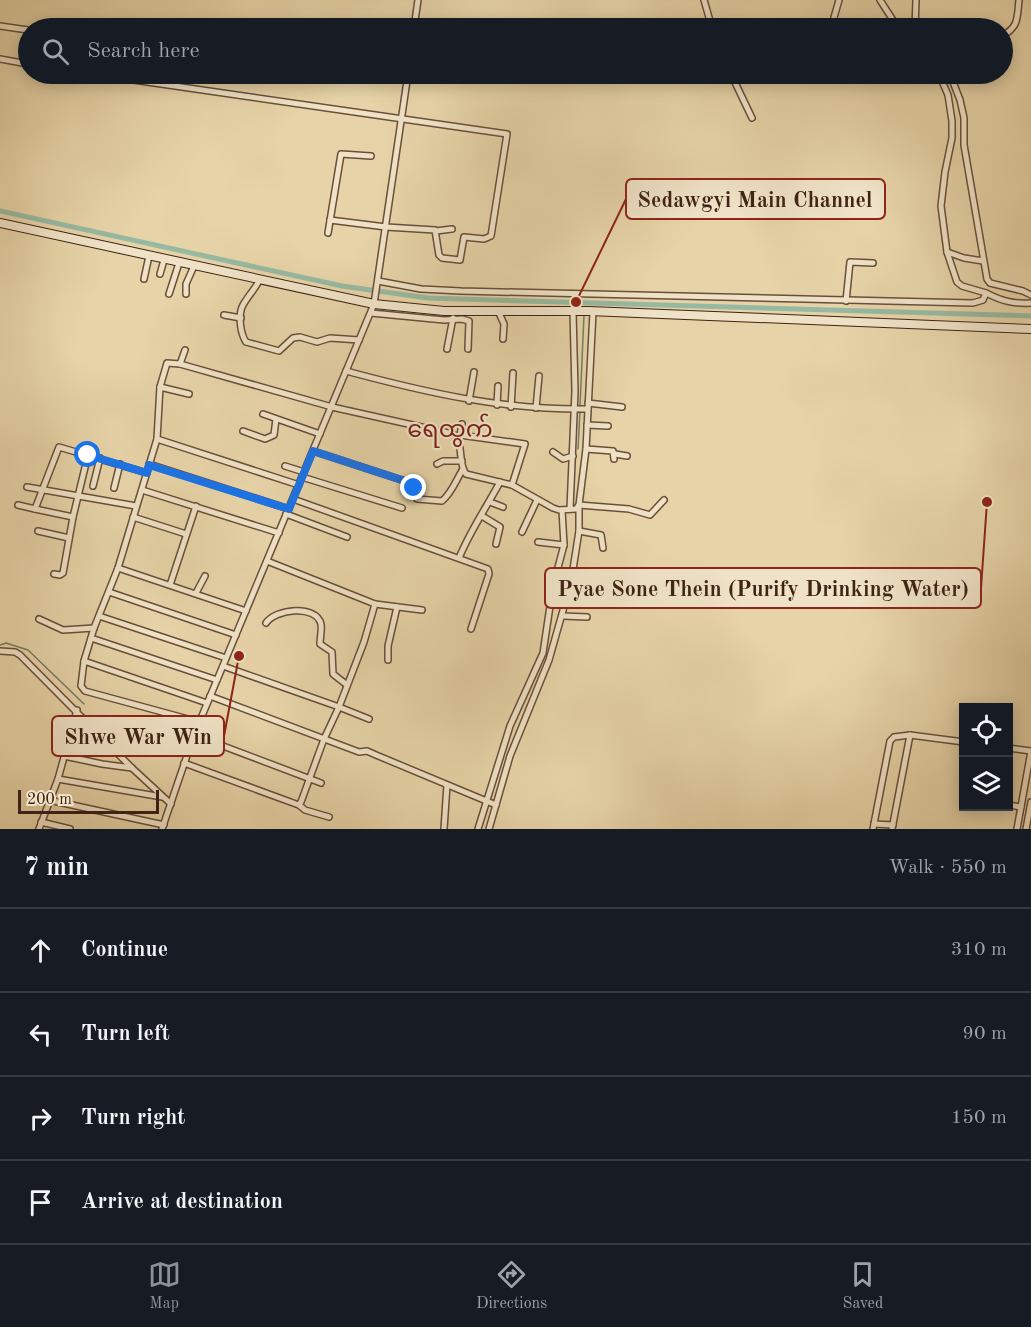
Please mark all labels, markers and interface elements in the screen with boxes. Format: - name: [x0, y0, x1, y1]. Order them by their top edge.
- search box: [18, 18, 1013, 84]
- icon: search: [39, 35, 72, 68]
- text: Search here: [87, 40, 200, 62]
- callout: Sedawgyi Main Channel: [626, 179, 885, 219]
- text: Sedawgyi Main Channel: [637, 190, 873, 212]
- district label: ရေထွက်: [407, 413, 493, 448]
- route start: [74, 441, 100, 467]
- route end: [400, 474, 426, 500]
- callout: Pyae Sone Thein (Purify Drinking Water): [545, 568, 981, 608]
- text: Pyae Sone Thein (Purify Drinking Water): [557, 579, 969, 601]
- map controls: [959, 703, 1013, 811]
- button: locate: [959, 703, 1013, 757]
- callout: Shwe War Win: [52, 716, 224, 756]
- text: Shwe War Win: [64, 727, 212, 749]
- button: layers: [959, 757, 1013, 811]
- scale bar: [18, 787, 159, 814]
- text: 200 m: [27, 792, 72, 808]
- text: 7 min: [24, 855, 89, 881]
- text: Walk · 550 m: [888, 858, 1007, 878]
- icon: ahead: [24, 934, 57, 967]
- text: Continue: [81, 939, 168, 961]
- text: 310 m: [951, 940, 1007, 960]
- icon: left: [24, 1018, 57, 1051]
- text: Turn left: [81, 1023, 170, 1045]
- text: 90 m: [962, 1024, 1007, 1044]
- icon: right: [24, 1102, 57, 1135]
- text: Turn right: [81, 1107, 185, 1129]
- text: 150 m: [951, 1108, 1007, 1128]
- icon: arrive: [24, 1186, 57, 1219]
- text: Arrive at destination: [81, 1191, 283, 1213]
- tab: Map: [148, 1258, 181, 1314]
- tab: Directions: [476, 1258, 547, 1314]
- tab: Saved: [843, 1258, 883, 1314]

